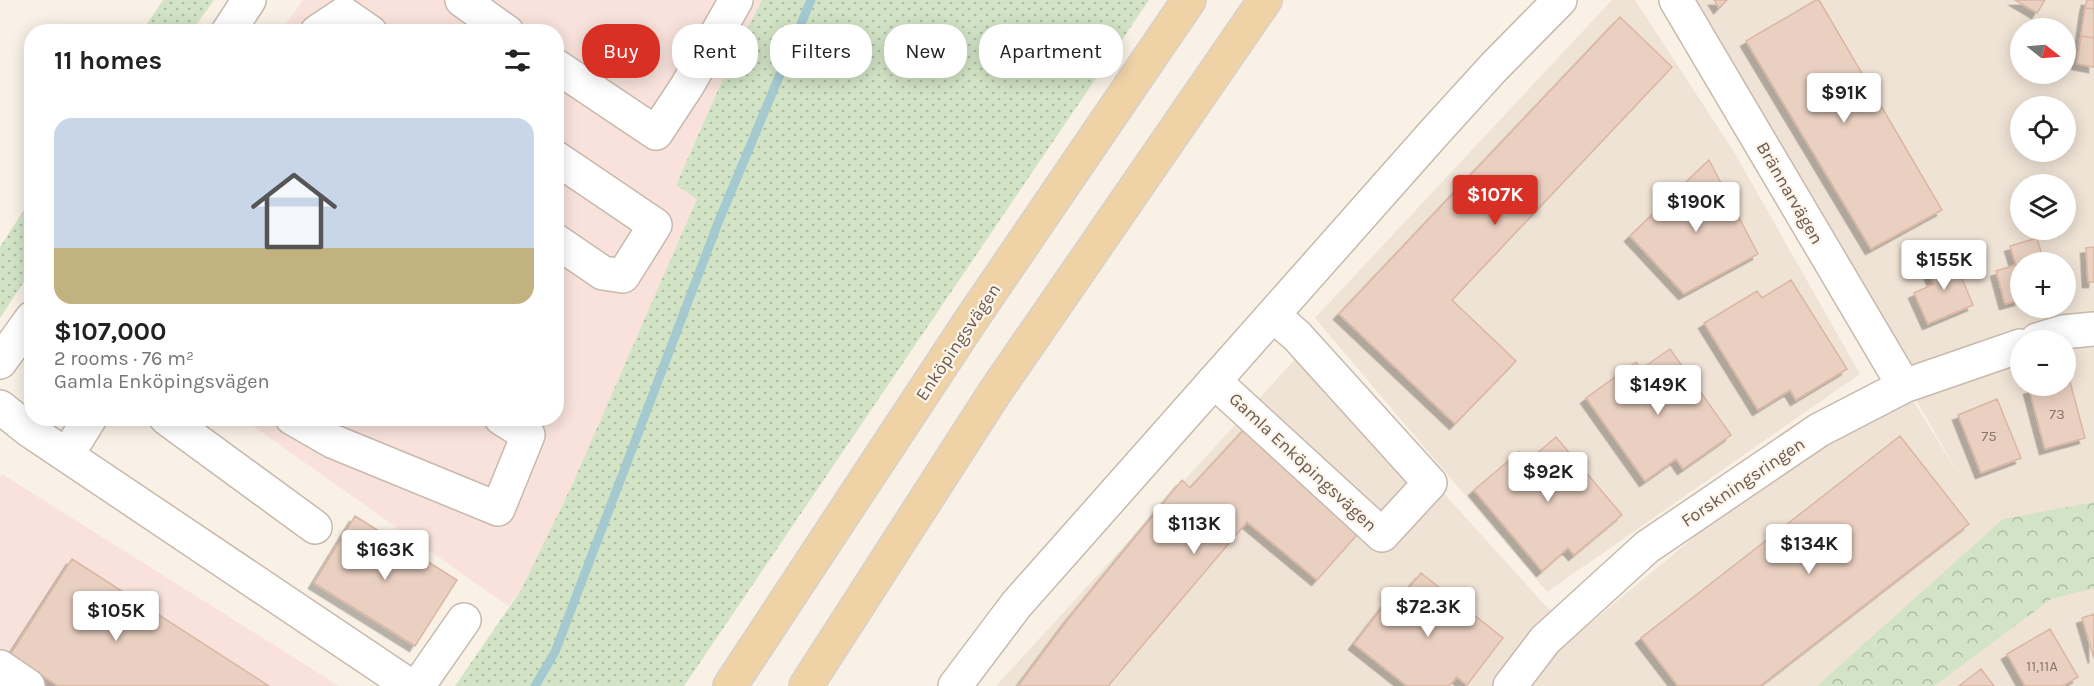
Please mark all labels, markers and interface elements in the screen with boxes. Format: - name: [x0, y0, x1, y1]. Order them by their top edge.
- north arrow: [2010, 18, 2076, 84]
- map controls: [2010, 18, 2076, 396]
- chip: Buy: [582, 24, 660, 78]
- chip: Rent: [672, 24, 758, 78]
- chip: Filters: [770, 24, 872, 78]
- chip: New: [884, 24, 967, 78]
- chip: Apartment: [979, 24, 1123, 78]
- icon: filters: [501, 44, 534, 77]
- text: 11 homes: [54, 45, 162, 76]
- pin: $91K: [1808, 73, 1880, 124]
- text: $91K: [1821, 81, 1867, 104]
- button: locate: [2010, 96, 2076, 162]
- street label: Brännarvägen: [1752, 138, 1828, 248]
- icon: home: [240, 157, 348, 265]
- button: layers: [2010, 174, 2076, 240]
- pin: $107K: [1453, 175, 1537, 226]
- pin: $190K: [1654, 182, 1738, 233]
- text: $107K: [1467, 183, 1523, 206]
- text: $190K: [1667, 190, 1725, 213]
- pin: $155K: [1902, 240, 1986, 291]
- text: $155K: [1915, 248, 1973, 271]
- button: +: [2010, 252, 2076, 318]
- street label: Enköpingsvägen: [911, 279, 1005, 405]
- text: $107,000: [54, 316, 166, 347]
- button: −: [2010, 330, 2076, 396]
- text: 2 rooms · 76 m²: [54, 347, 194, 370]
- pin: $149K: [1616, 365, 1700, 416]
- text: Gamla Enköpingsvägen: [54, 370, 270, 393]
- text: $149K: [1629, 373, 1687, 396]
- street label: Gamla Enköpingsvägen: [1225, 388, 1381, 536]
- house number: 73: [2049, 405, 2065, 423]
- house number: 75: [1981, 427, 1997, 445]
- street label: Forskningsringen: [1677, 432, 1809, 532]
- pin: $92K: [1512, 452, 1584, 503]
- text: $92K: [1522, 460, 1574, 483]
- pin: $113K: [1152, 504, 1236, 555]
- text: $113K: [1167, 512, 1221, 535]
- pin: $134K: [1767, 524, 1851, 575]
- pin: $163K: [343, 530, 427, 581]
- text: $134K: [1780, 532, 1838, 555]
- text: $163K: [356, 538, 414, 561]
- pin: $72.3K: [1379, 587, 1477, 638]
- pin: $105K: [74, 591, 158, 642]
- text: $72.3K: [1395, 595, 1461, 618]
- text: $105K: [87, 599, 145, 622]
- house number: 11,11A: [2026, 657, 2058, 675]

